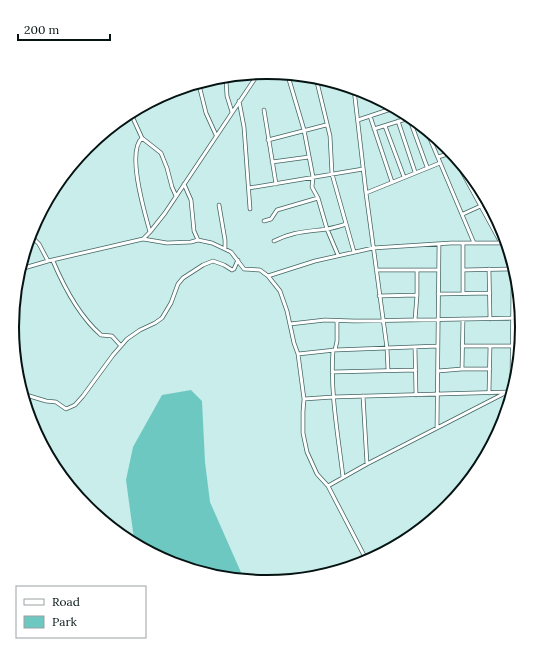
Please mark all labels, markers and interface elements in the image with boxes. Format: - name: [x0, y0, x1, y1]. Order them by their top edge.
- scale bar: [18, 16, 110, 42]
- text: 200 m: [24, 22, 60, 37]
- legend: [16, 586, 146, 638]
- text: Road: [52, 594, 80, 609]
- text: Park: [52, 614, 78, 629]

